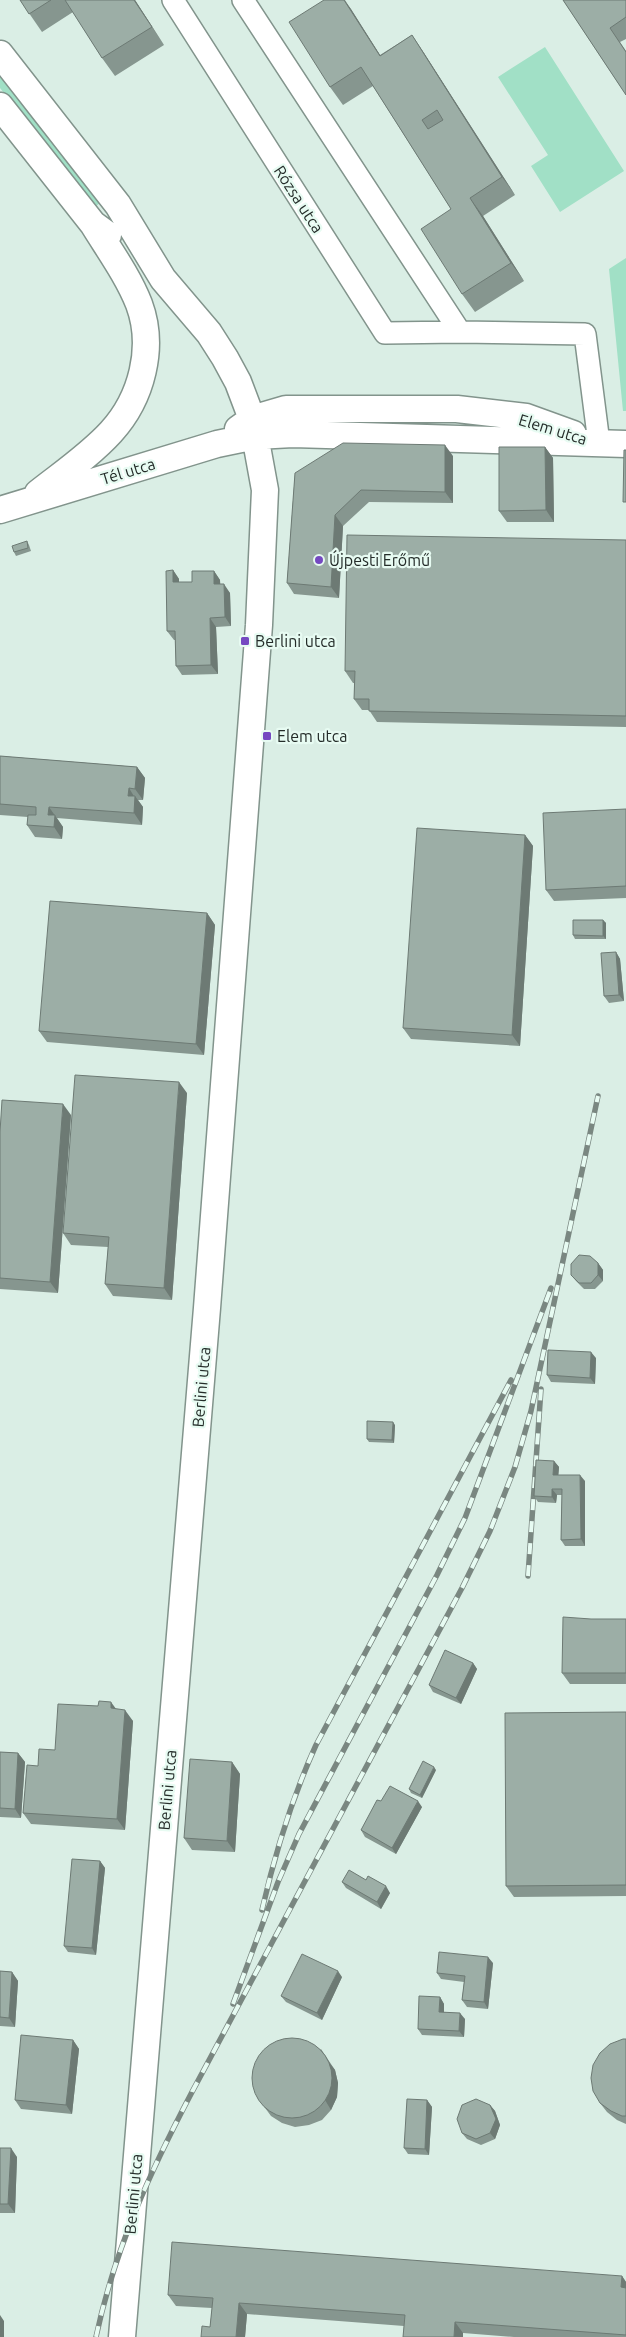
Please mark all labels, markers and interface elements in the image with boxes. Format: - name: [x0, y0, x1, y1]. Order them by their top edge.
- street label: Rózsa utca: [271, 162, 327, 236]
- street label: Elem utca: [517, 410, 589, 448]
- street label: Tél utca: [99, 454, 157, 488]
- place label: Újpesti Erőmű: [329, 549, 430, 569]
- marker: Újpesti Erőmű: [313, 554, 325, 566]
- place label: Berlini utca: [255, 632, 336, 650]
- marker: Berlini utca: [239, 635, 251, 647]
- place label: Elem utca: [277, 727, 347, 745]
- marker: Elem utca: [261, 730, 273, 742]
- street label: Berlini utca: [189, 1346, 213, 1428]
- street label: Berlini utca: [155, 1749, 179, 1831]
- street label: Berlini utca: [121, 2153, 145, 2235]

